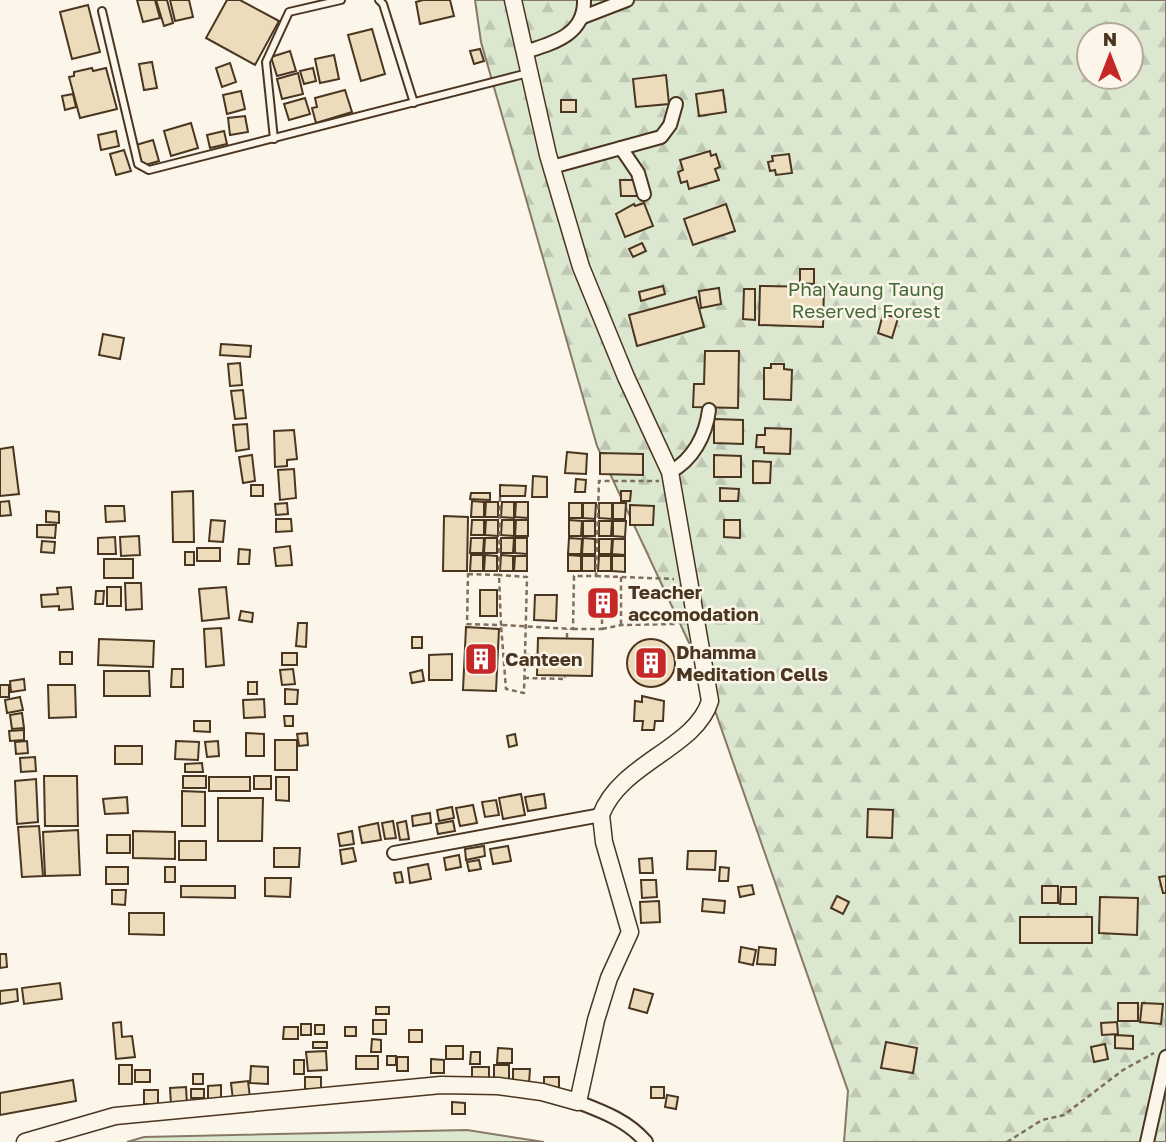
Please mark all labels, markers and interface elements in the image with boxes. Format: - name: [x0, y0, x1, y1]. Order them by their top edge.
- north arrow: [1075, 21, 1145, 91]
- text: N: [1103, 27, 1117, 50]
- park label: Pha Yaung Taung Reserved Forest: [788, 277, 944, 322]
- place label: Teacher accomodation: [628, 580, 759, 625]
- building icon: Teacher accomodation: [584, 584, 622, 622]
- building icon: Canteen: [462, 640, 500, 678]
- place label: Dhamma Meditation Cells: [676, 640, 829, 685]
- building icon: Dhamma Meditation Cells: [632, 644, 670, 682]
- place label: Canteen: [505, 647, 583, 670]

